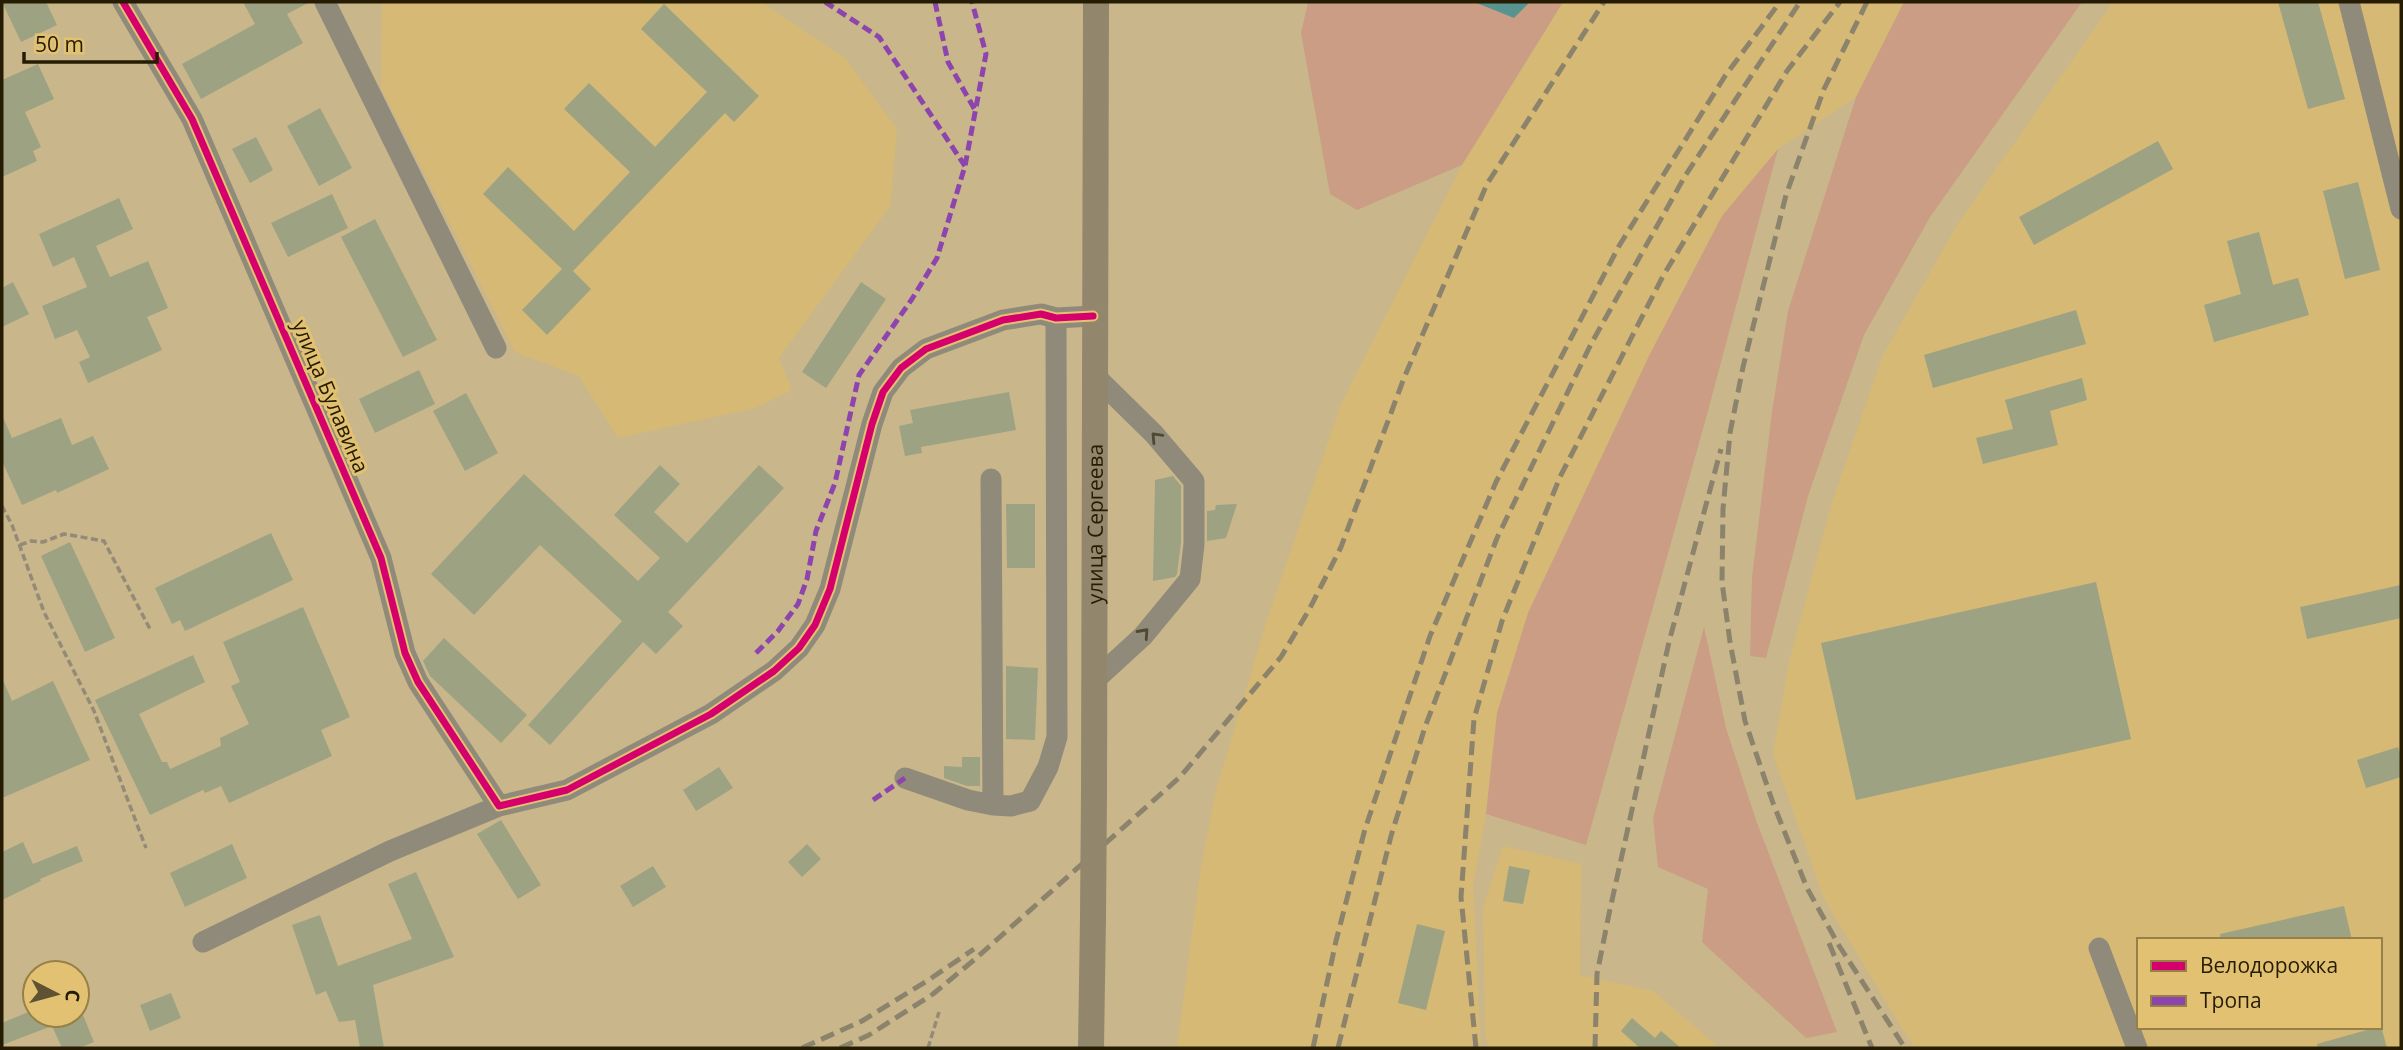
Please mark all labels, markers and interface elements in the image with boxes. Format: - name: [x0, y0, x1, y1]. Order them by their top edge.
- scale bar: [24, 21, 158, 65]
- text: 50 m: [35, 30, 84, 58]
- street label: улица Булавина: [286, 315, 376, 477]
- one-way arrow: [1152, 432, 1164, 445]
- street label: улица Сергеева: [1080, 444, 1109, 604]
- one-way arrow: [1136, 628, 1149, 641]
- legend: [2137, 938, 2382, 1029]
- text: Велодорожка: [2200, 951, 2338, 979]
- north arrow: [21, 959, 91, 1029]
- text: Тропа: [2200, 986, 2262, 1014]
- text: С: [59, 988, 86, 1003]

